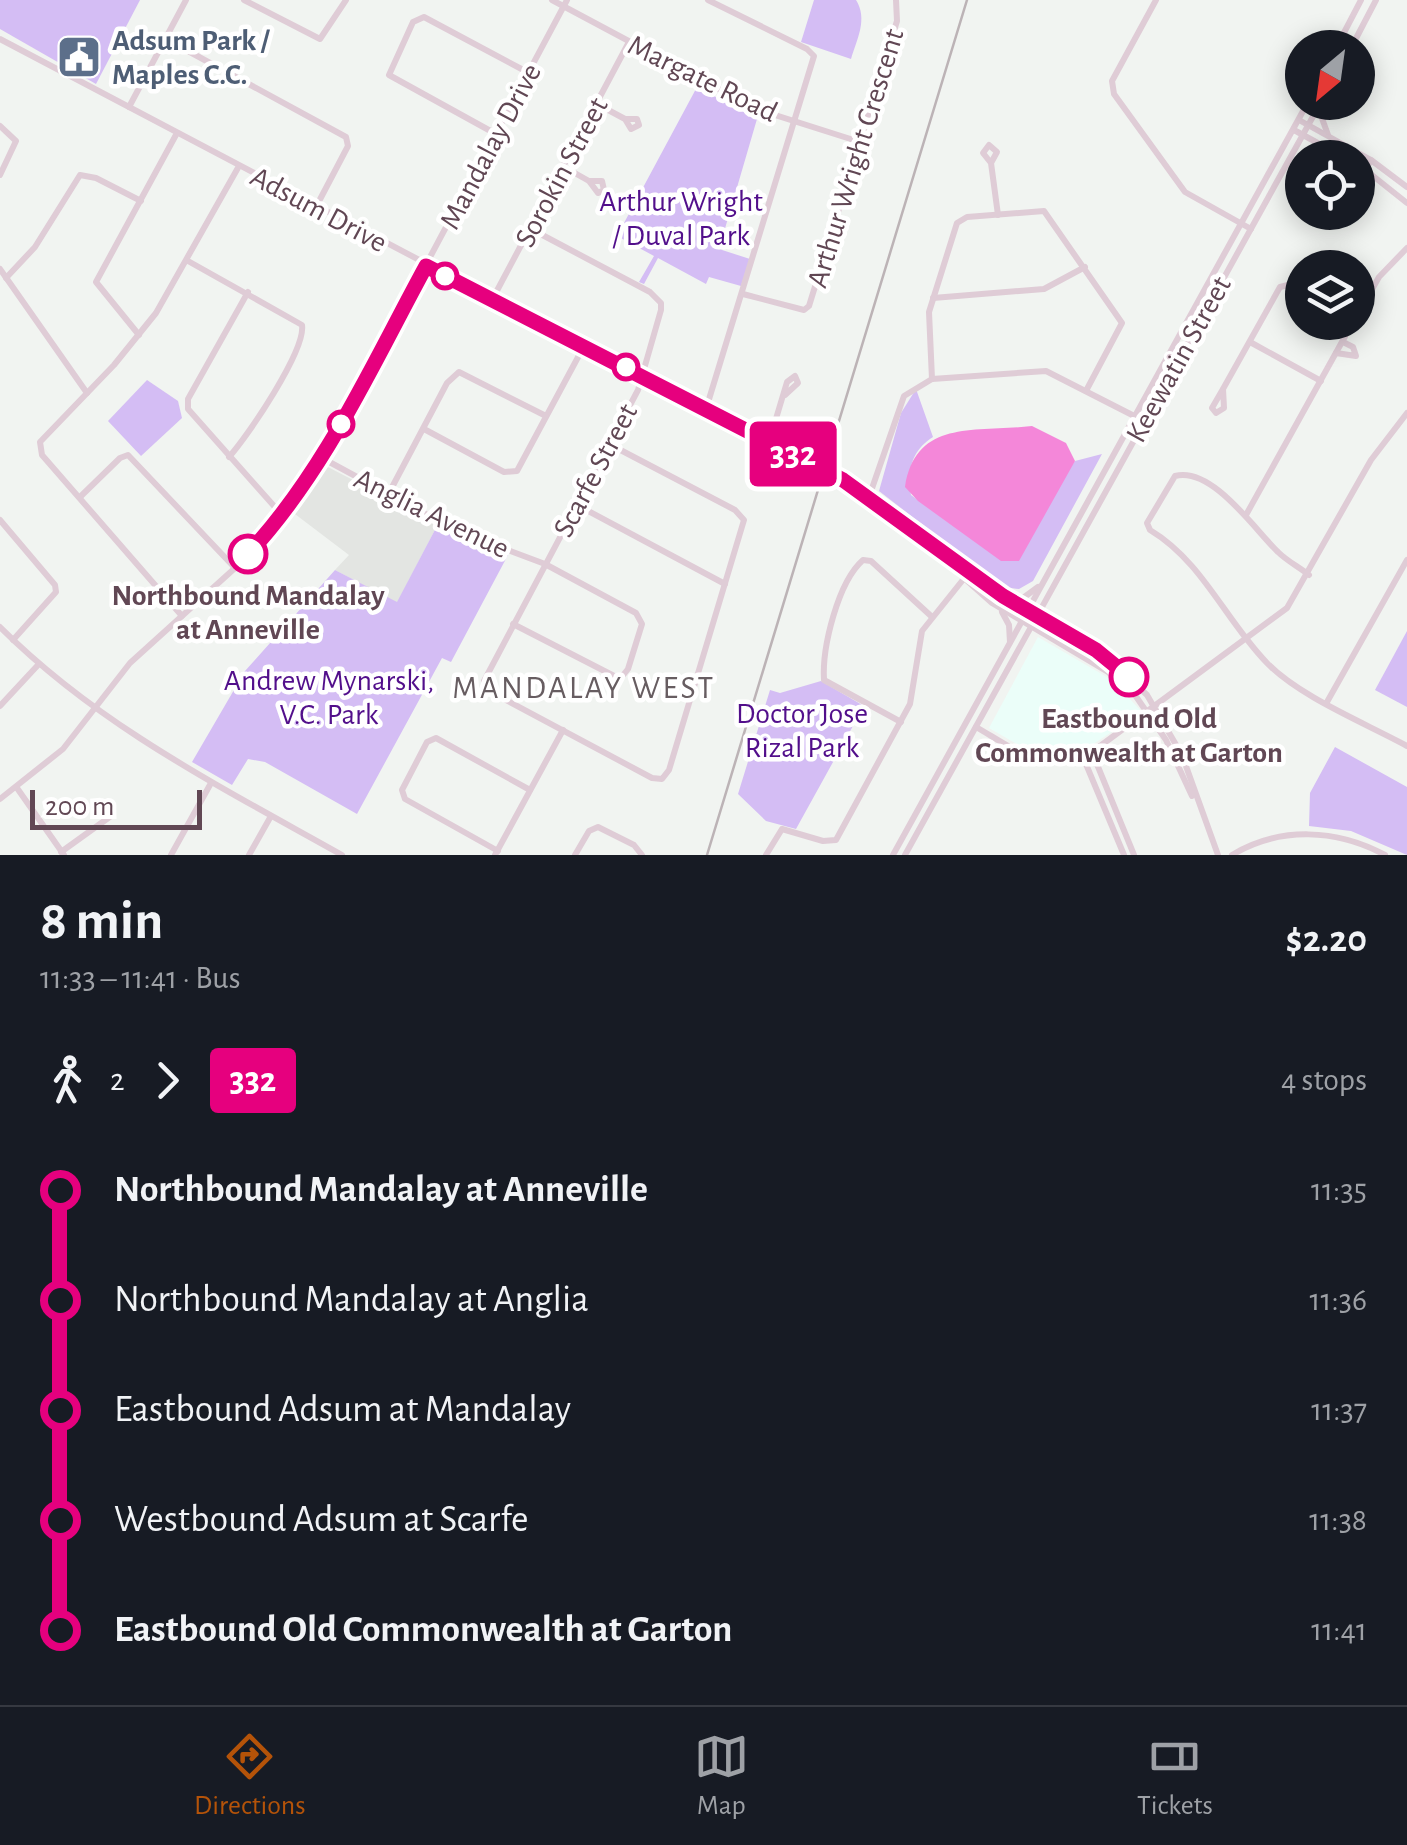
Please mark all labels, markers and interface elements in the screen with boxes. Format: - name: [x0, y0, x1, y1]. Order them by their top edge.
- street label: Arthur Wright Crescent: [802, 25, 910, 291]
- place label: Adsum Park / Maples C.C.: [112, 26, 271, 90]
- street label: Margate Road: [623, 30, 782, 128]
- north arrow: [1285, 30, 1375, 120]
- map controls: [1285, 30, 1375, 340]
- public building icon: Adsum Park / Maples C.C.: [56, 34, 102, 80]
- street label: Mandalay Drive: [435, 59, 547, 234]
- street label: Sorokin Street: [510, 92, 614, 252]
- button: locate: [1285, 140, 1375, 230]
- street label: Adsum Drive: [245, 161, 392, 258]
- park label: Arthur Wright / Duval Park: [599, 187, 763, 251]
- button: layers: [1285, 250, 1375, 340]
- unlabelled marker: [432, 263, 458, 289]
- street label: Keewatin Street: [1121, 271, 1237, 448]
- unlabelled marker: [613, 354, 639, 380]
- street label: Scarfe Street: [548, 399, 644, 542]
- unlabelled marker: [328, 411, 354, 437]
- line badge: 332: [736, 422, 850, 486]
- text: 332: [770, 437, 816, 472]
- street label: Anglia Avenue: [349, 464, 514, 564]
- marker: Northbound Mandalay at Anneville: [229, 535, 267, 573]
- place label: Northbound Mandalay at Anneville: [111, 581, 385, 645]
- marker: Eastbound Old Commonwealth at Garton: [1110, 658, 1148, 696]
- park label: Andrew Mynarski, V.C. Park: [224, 666, 434, 730]
- district label: MANDALAY WEST: [452, 672, 716, 704]
- park label: Doctor Jose Rizal Park: [736, 699, 868, 763]
- place label: Eastbound Old Commonwealth at Garton: [975, 704, 1283, 768]
- scale bar: [30, 785, 202, 830]
- text: 200 m: [45, 793, 114, 821]
- text: 8 min: [40, 894, 163, 949]
- text: $2.20: [1286, 921, 1367, 959]
- text: 11:33 – 11:41 · Bus: [40, 962, 240, 994]
- icon: walk: [40, 1053, 95, 1108]
- icon: forward: [140, 1053, 195, 1108]
- text: 332: [230, 1063, 276, 1098]
- text: 2: [110, 1064, 125, 1096]
- text: 4 stops: [1281, 1064, 1367, 1096]
- text: Northbound Mandalay at Anneville: [114, 1171, 648, 1209]
- text: 11:35: [1311, 1174, 1367, 1206]
- text: Northbound Mandalay at Anglia: [114, 1281, 589, 1319]
- text: 11:36: [1309, 1284, 1367, 1316]
- text: Eastbound Adsum at Mandalay: [114, 1391, 571, 1429]
- text: 11:37: [1311, 1394, 1367, 1426]
- text: Westbound Adsum at Scarfe: [114, 1501, 529, 1539]
- text: 11:38: [1309, 1504, 1367, 1536]
- text: Eastbound Old Commonwealth at Garton: [114, 1611, 732, 1649]
- text: 11:41: [1311, 1614, 1367, 1646]
- tab: Directions: [194, 1729, 306, 1823]
- tab: Map: [694, 1729, 749, 1823]
- tab: Tickets: [1137, 1729, 1213, 1823]

